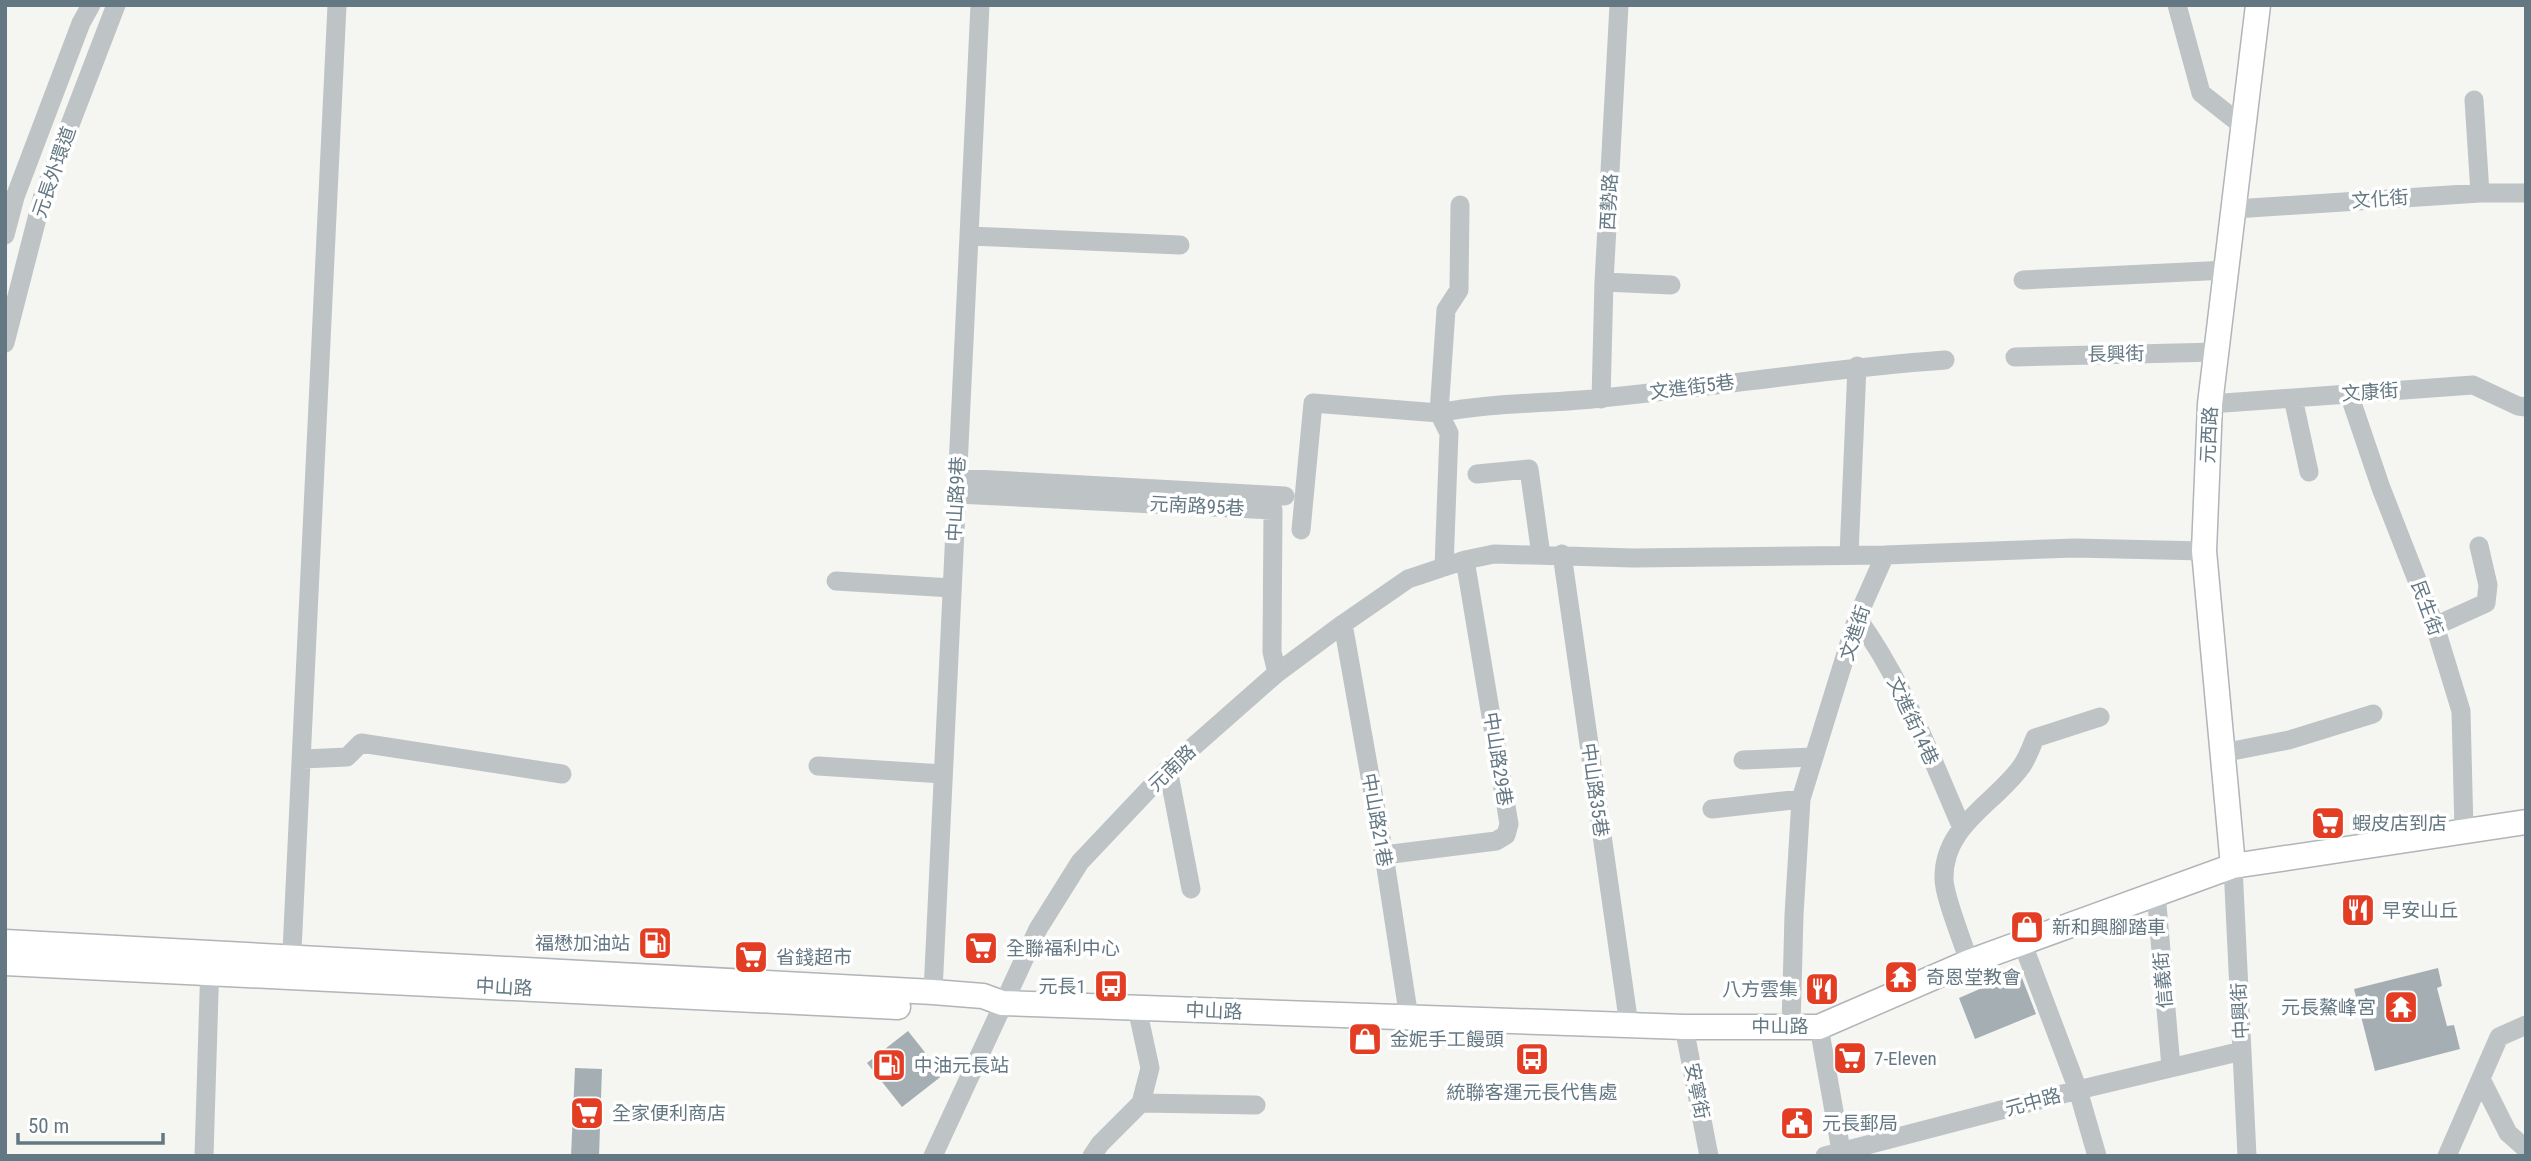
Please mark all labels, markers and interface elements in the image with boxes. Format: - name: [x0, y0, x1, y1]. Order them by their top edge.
- street label: 元長外環道: [28, 123, 80, 221]
- street label: 西勢路: [1596, 173, 1622, 231]
- street label: 文化街: [2351, 186, 2409, 212]
- street label: 長興街: [2087, 342, 2145, 366]
- street label: 文進街5巷: [1648, 370, 1736, 404]
- street label: 文康街: [2341, 379, 2399, 405]
- street label: 元西路: [2196, 406, 2222, 464]
- street label: 中山路9巷: [942, 456, 970, 542]
- street label: 元南路95巷: [1149, 492, 1245, 520]
- street label: 民生街: [2406, 577, 2448, 639]
- street label: 文進街: [1835, 602, 1875, 664]
- street label: 文進街14巷: [1883, 673, 1943, 769]
- street label: 中山路29巷: [1479, 710, 1517, 808]
- street label: 元南路: [1144, 740, 1200, 796]
- street label: 中山路35巷: [1577, 741, 1613, 839]
- street label: 中山路21巷: [1357, 771, 1397, 869]
- supermarket icon: 蝦皮店到店: [2309, 804, 2347, 842]
- place label: 蝦皮店到店: [2352, 812, 2447, 835]
- restaurant icon: 早安山丘: [2339, 891, 2377, 929]
- place label: 早安山丘: [2382, 899, 2458, 922]
- shop icon: 新和興腳踏車: [2008, 908, 2046, 946]
- place label: 新和興腳踏車: [2052, 916, 2166, 939]
- fuel station icon: 福懋加油站: [636, 924, 674, 962]
- supermarket icon: 全聯福利中心: [962, 929, 1000, 967]
- place label: 福懋加油站: [535, 932, 630, 955]
- place label: 全聯福利中心: [1006, 937, 1120, 960]
- supermarket icon: 省錢超市: [732, 938, 770, 976]
- place label: 省錢超市: [776, 946, 852, 969]
- street label: 信義街: [2149, 951, 2177, 1009]
- temple icon: 奇恩堂教會: [1882, 958, 1920, 996]
- place label: 奇恩堂教會: [1926, 966, 2021, 989]
- bus stop icon: 元長1: [1092, 967, 1130, 1005]
- restaurant icon: 八方雲集: [1803, 970, 1841, 1008]
- street label: 中山路: [475, 974, 533, 1000]
- place label: 元長1: [1039, 975, 1086, 998]
- place label: 八方雲集: [1722, 978, 1798, 1001]
- street label: 中興街: [2227, 982, 2253, 1040]
- temple icon: 元長鰲峰宮: [2382, 988, 2420, 1026]
- place label: 元長鰲峰宮: [2281, 996, 2376, 1019]
- street label: 中山路: [1185, 999, 1243, 1023]
- street label: 中山路: [1751, 1015, 1809, 1038]
- shop icon: 金妮手工饅頭: [1346, 1020, 1384, 1058]
- place label: 金妮手工饅頭: [1390, 1028, 1504, 1051]
- supermarket icon: 7-Eleven: [1831, 1039, 1869, 1077]
- bus stop icon: 統聯客運元長代售處: [1513, 1040, 1551, 1078]
- fuel station icon: 中油元長站: [870, 1046, 908, 1084]
- place label: 7-Eleven: [1874, 1047, 1937, 1070]
- place label: 中油元長站: [914, 1054, 1009, 1077]
- street label: 安寧街: [1680, 1061, 1714, 1121]
- place label: 統聯客運元長代售處: [1446, 1081, 1618, 1104]
- street label: 元中路: [2002, 1084, 2064, 1120]
- supermarket icon: 全家便利商店: [568, 1094, 606, 1132]
- scale bar: [18, 1102, 163, 1146]
- place label: 全家便利商店: [612, 1102, 726, 1125]
- public building icon: 元長郵局: [1778, 1104, 1816, 1142]
- place label: 元長郵局: [1822, 1112, 1898, 1135]
- text: 50 m: [28, 1114, 69, 1138]

